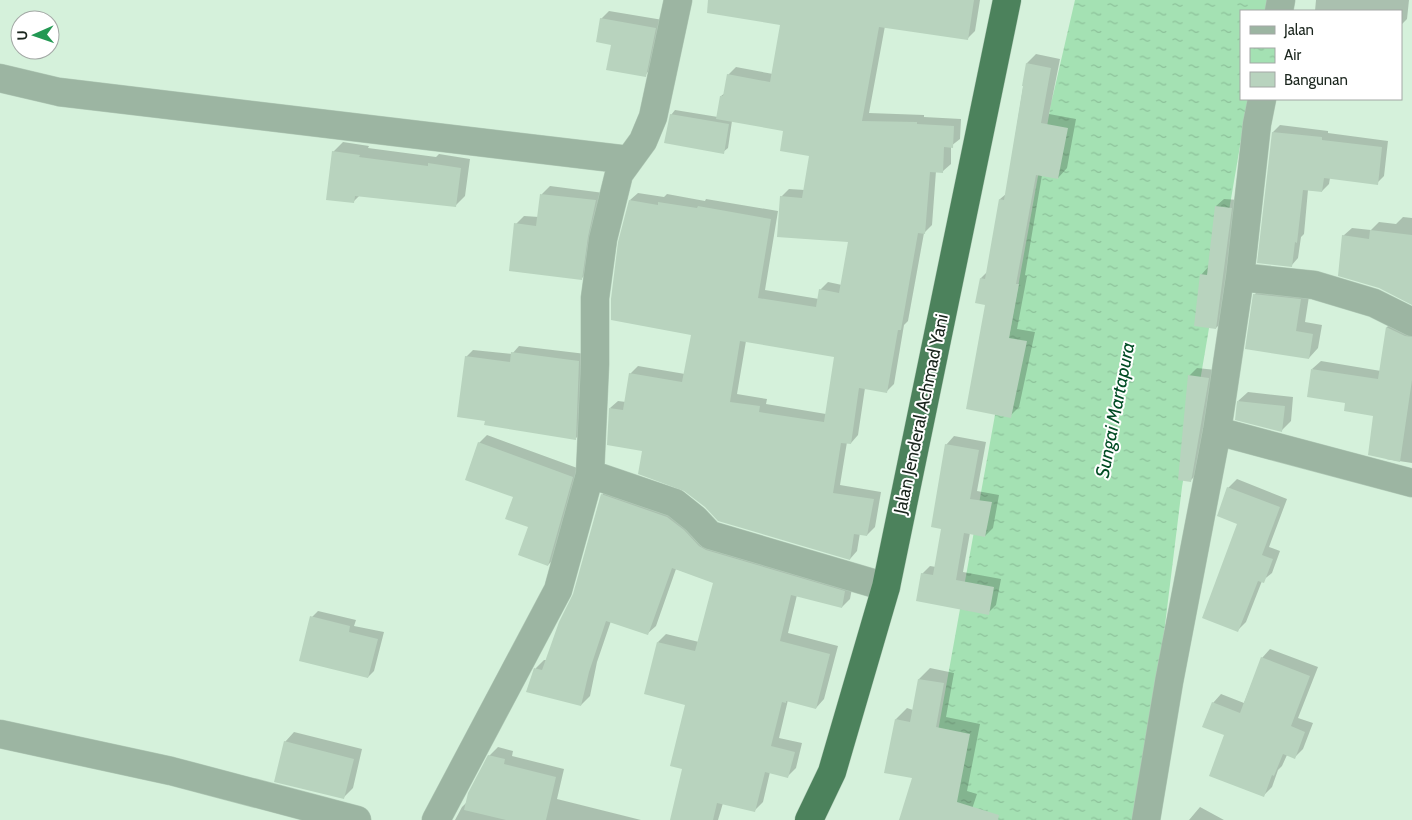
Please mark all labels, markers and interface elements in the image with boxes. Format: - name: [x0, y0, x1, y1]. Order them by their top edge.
- north arrow: [10, 10, 60, 60]
- legend: [1240, 10, 1402, 100]
- text: Jalan: [1283, 21, 1314, 39]
- text: U: [13, 30, 31, 41]
- text: Air: [1284, 46, 1301, 64]
- text: Bangunan: [1284, 71, 1348, 89]
- street label: Jalan Jenderal Achmad Yani: [889, 312, 953, 517]
- water label: Sungai Martapura: [1091, 340, 1139, 480]

